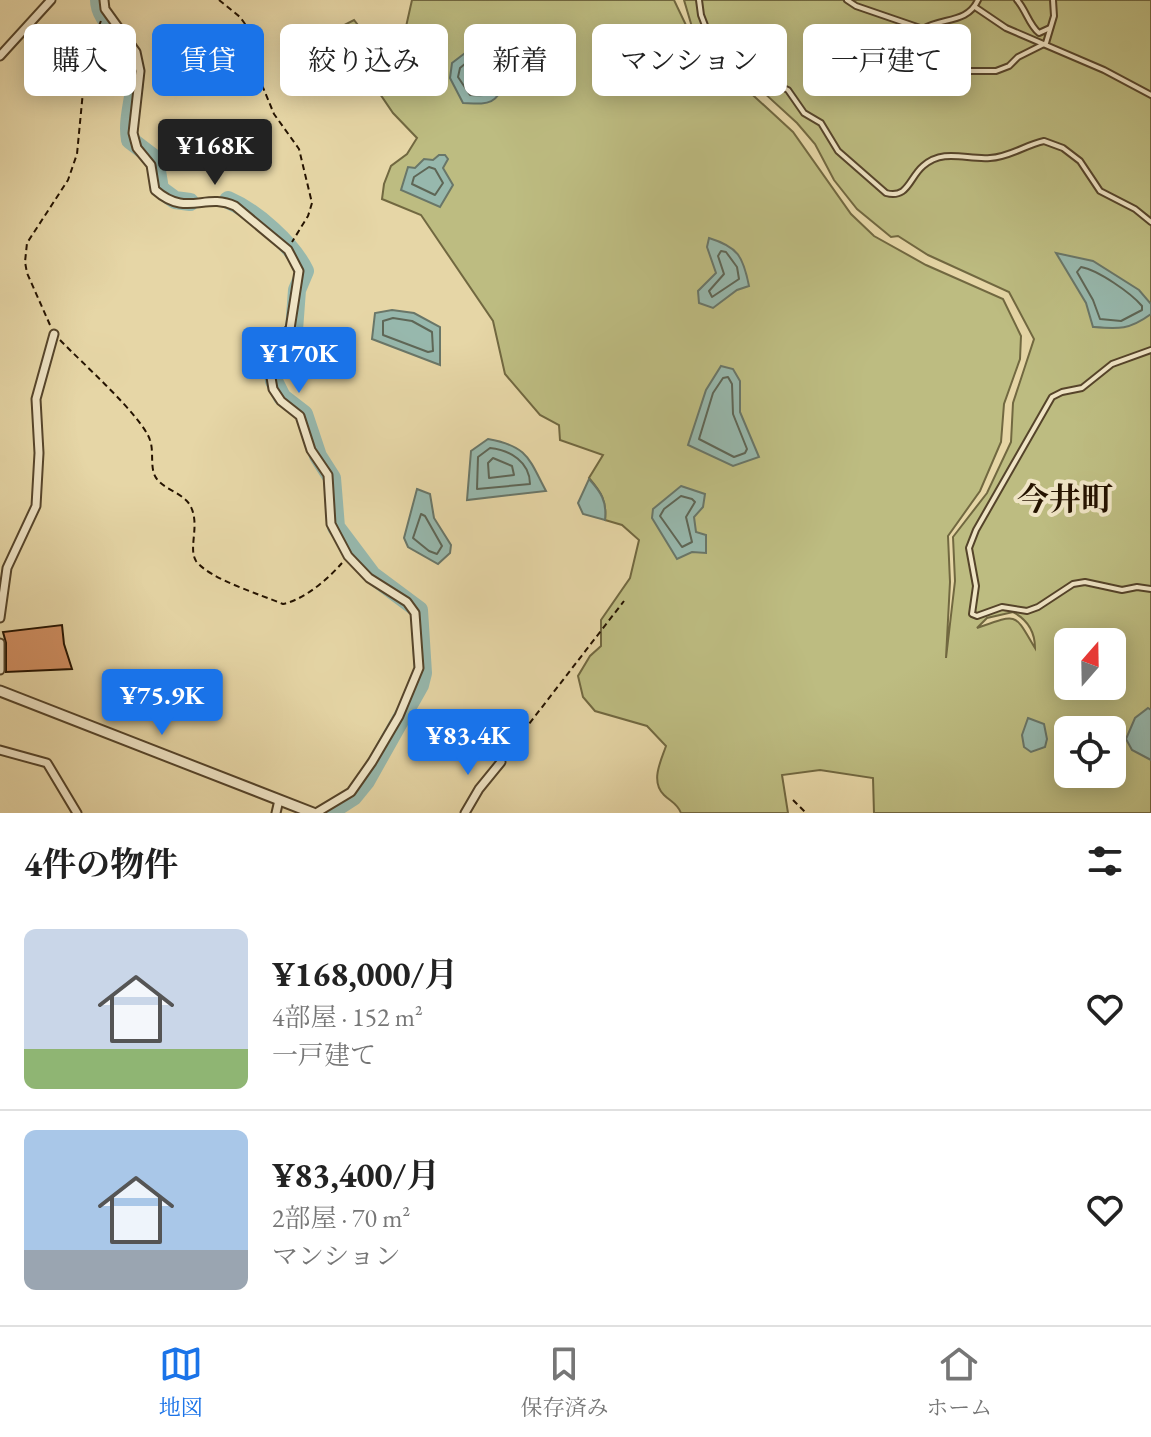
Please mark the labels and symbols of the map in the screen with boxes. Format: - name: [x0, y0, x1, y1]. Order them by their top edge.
- pin: ¥168K: [159, 119, 271, 187]
- pin: ¥170K: [243, 327, 355, 395]
- district label: 今井町: [1017, 478, 1113, 520]
- north arrow: [1054, 628, 1126, 700]
- pin: ¥75.9K: [97, 669, 227, 737]
- pin: ¥83.4K: [403, 709, 533, 777]

